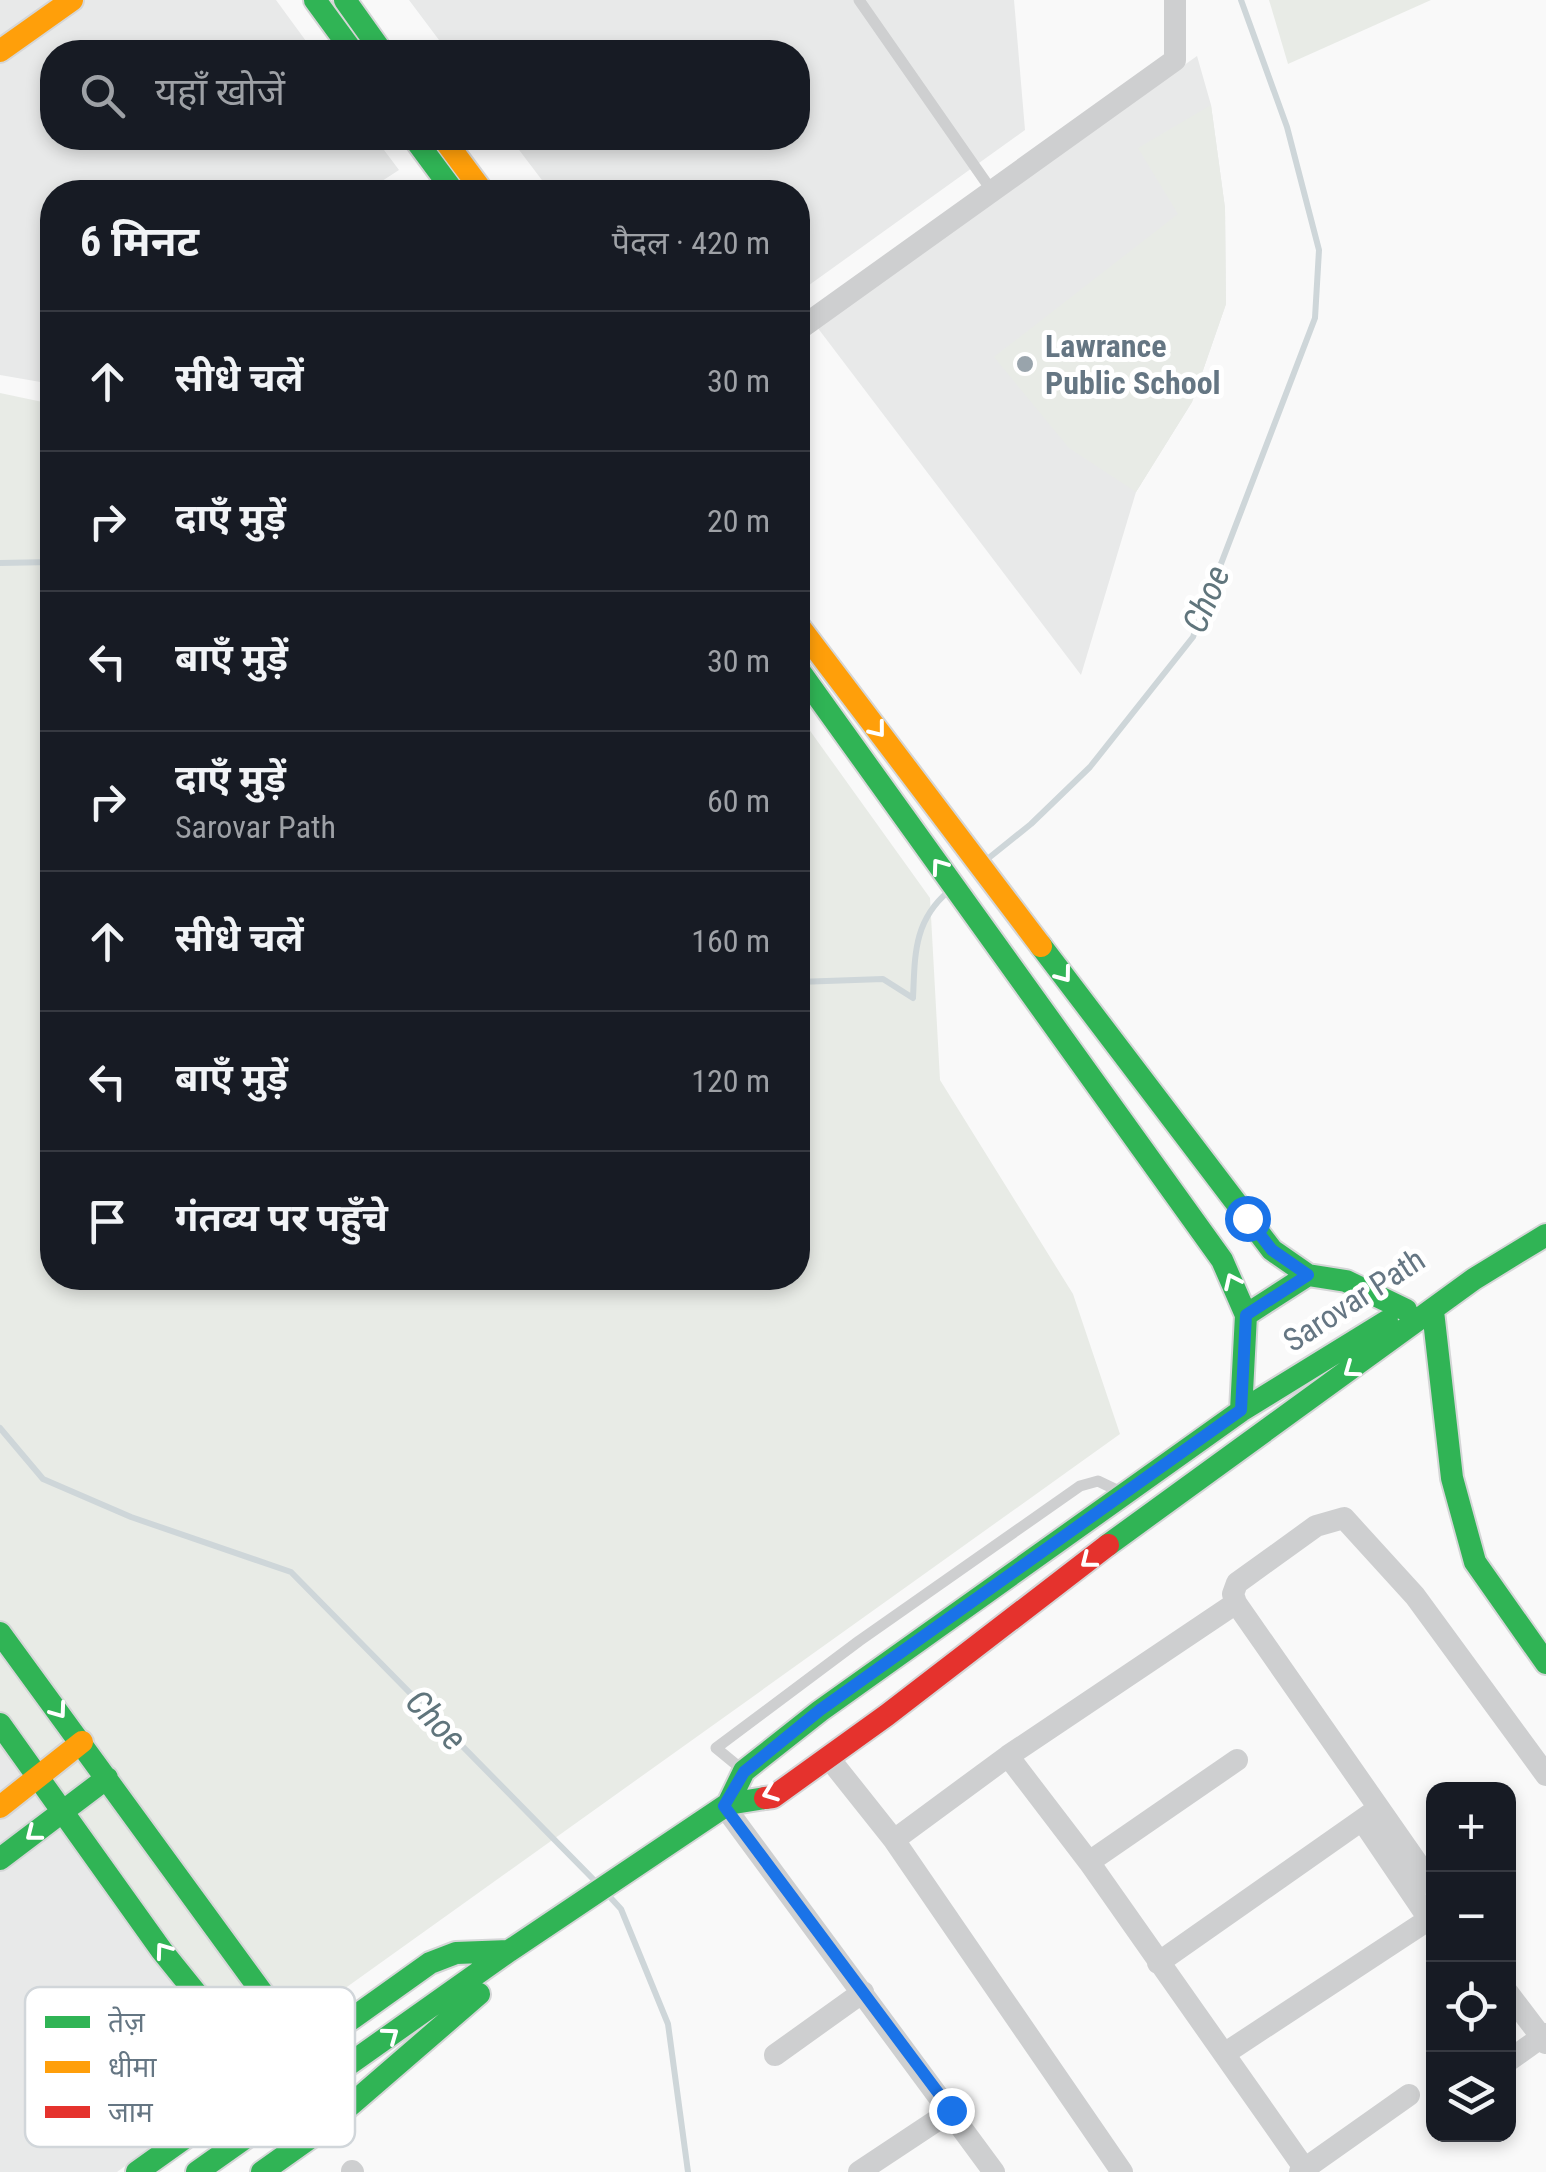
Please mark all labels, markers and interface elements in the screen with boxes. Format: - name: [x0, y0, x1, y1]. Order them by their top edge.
- search box: [40, 40, 810, 150]
- icon: search: [75, 68, 130, 123]
- text: यहाँ खोजें: [155, 70, 285, 114]
- text: 6 मिनट: [80, 217, 199, 266]
- text: पैदल · 420 m: [612, 224, 770, 262]
- place label: Lawrance Public School: [1045, 327, 1221, 402]
- marker: Lawrance Public School: [1014, 353, 1036, 375]
- icon: ahead: [80, 354, 135, 409]
- text: सीधे चलें: [175, 356, 304, 400]
- text: 30 m: [707, 362, 770, 400]
- icon: right: [80, 494, 135, 549]
- text: दाएँ मुड़ें: [175, 496, 286, 540]
- text: 20 m: [707, 502, 770, 540]
- water label: Choe: [1174, 560, 1239, 639]
- icon: left: [80, 634, 135, 689]
- text: बाएँ मुड़ें: [175, 636, 288, 680]
- text: 30 m: [707, 642, 770, 680]
- one-way arrow: [867, 719, 884, 737]
- text: दाएँ मुड़ें: [175, 757, 286, 801]
- icon: right: [80, 774, 135, 829]
- text: 60 m: [707, 782, 770, 820]
- text: Sarovar Path: [175, 808, 336, 846]
- one-way arrow: [933, 859, 951, 877]
- icon: ahead: [80, 914, 135, 969]
- text: सीधे चलें: [175, 916, 304, 960]
- text: 160 m: [691, 922, 770, 960]
- one-way arrow: [1052, 964, 1069, 982]
- icon: left: [80, 1054, 135, 1109]
- text: बाएँ मुड़ें: [175, 1056, 288, 1100]
- text: 120 m: [691, 1062, 770, 1100]
- icon: arrive: [80, 1194, 135, 1249]
- text: गंतव्य पर पहुँचे: [175, 1196, 388, 1240]
- route start: [1225, 1196, 1271, 1242]
- street label: Sarovar Path: [1276, 1240, 1432, 1360]
- one-way arrow: [1225, 1273, 1245, 1291]
- one-way arrow: [1344, 1358, 1362, 1376]
- one-way arrow: [1081, 1549, 1099, 1566]
- water label: Choe: [397, 1681, 474, 1759]
- one-way arrow: [47, 1699, 66, 1718]
- one-way arrow: [762, 1782, 780, 1802]
- map controls: [1426, 1782, 1516, 2142]
- button: +: [1426, 1782, 1516, 1872]
- one-way arrow: [26, 1823, 44, 1840]
- button: −: [1426, 1872, 1516, 1962]
- one-way arrow: [157, 1943, 175, 1961]
- button: locate: [1426, 1962, 1516, 2052]
- legend: [25, 1987, 355, 2147]
- text: तेज़: [108, 2006, 146, 2039]
- one-way arrow: [380, 2029, 399, 2048]
- text: धीमा: [108, 2051, 157, 2084]
- button: layers: [1426, 2052, 1516, 2142]
- route end: [929, 2088, 975, 2134]
- text: जाम: [108, 2096, 154, 2129]

